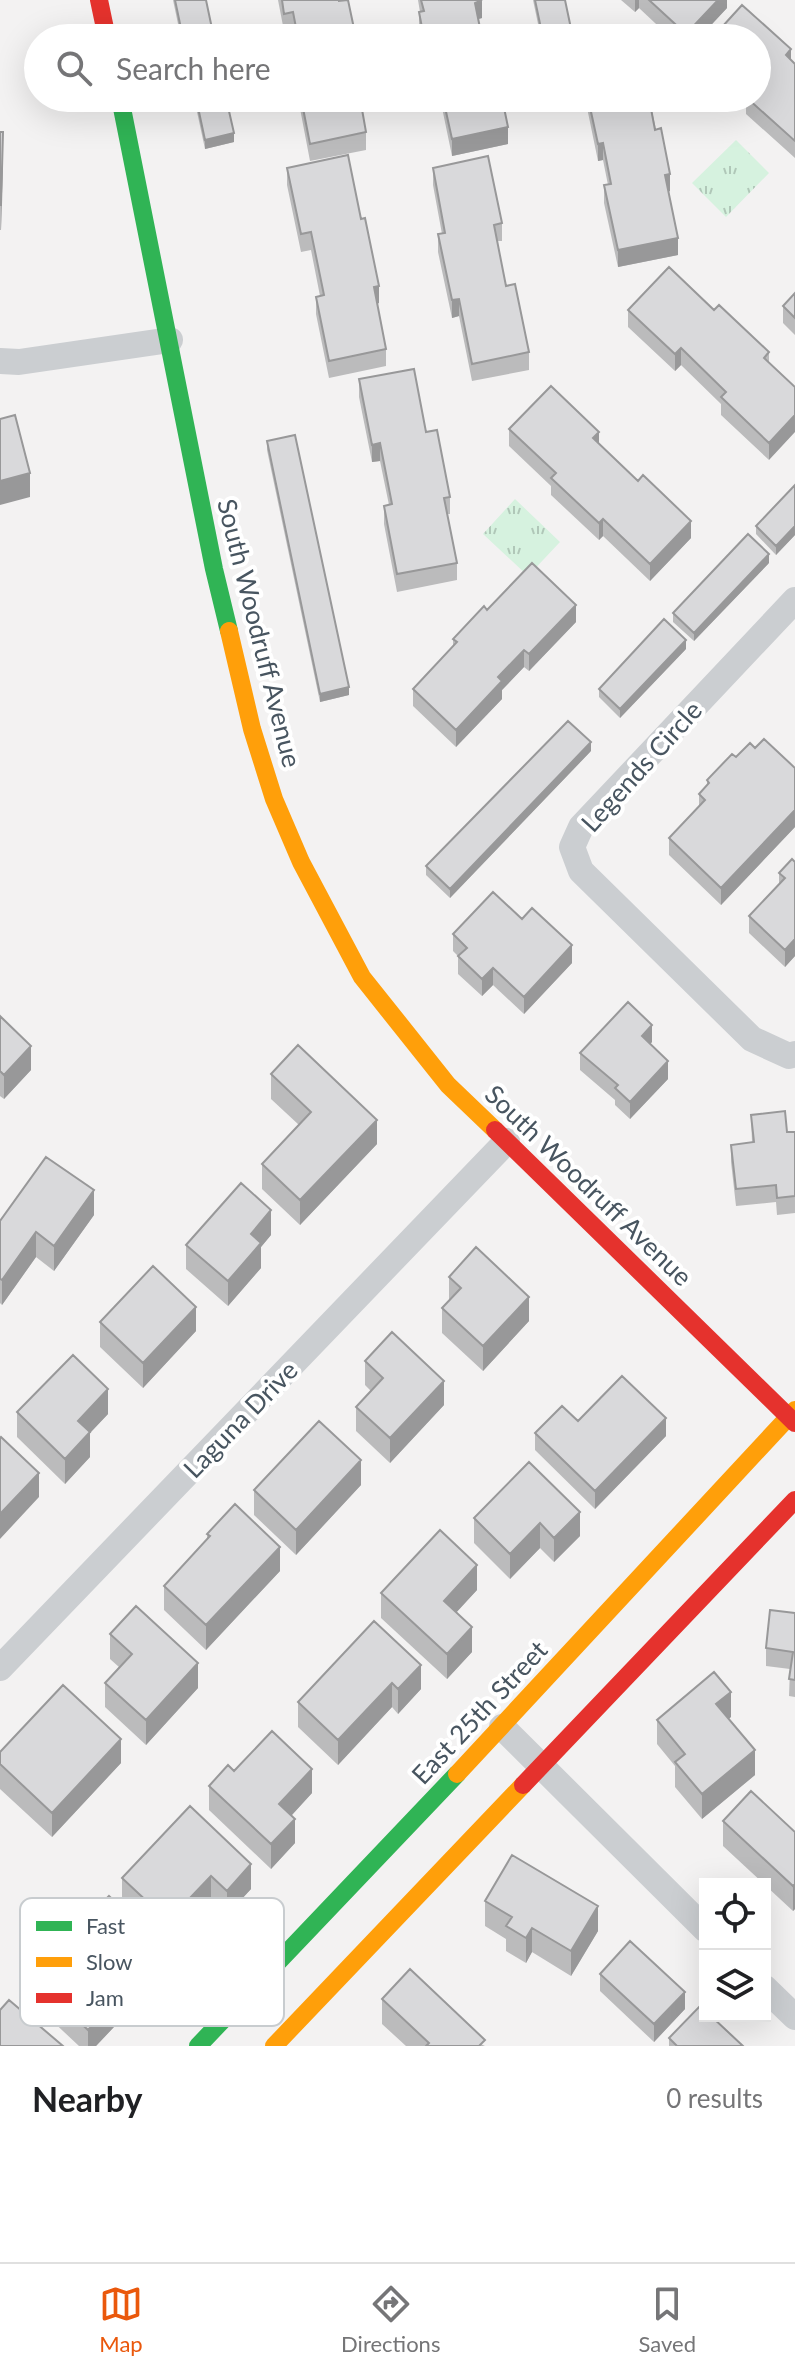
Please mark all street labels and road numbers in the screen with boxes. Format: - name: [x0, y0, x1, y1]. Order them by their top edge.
- street label: South Woodruff Avenue: [211, 495, 309, 771]
- street label: Legends Circle: [574, 694, 708, 838]
- street label: South Woodruff Avenue: [479, 1078, 699, 1292]
- street label: Laguna Drive: [176, 1354, 304, 1484]
- street label: East 25th Street: [405, 1633, 554, 1790]

